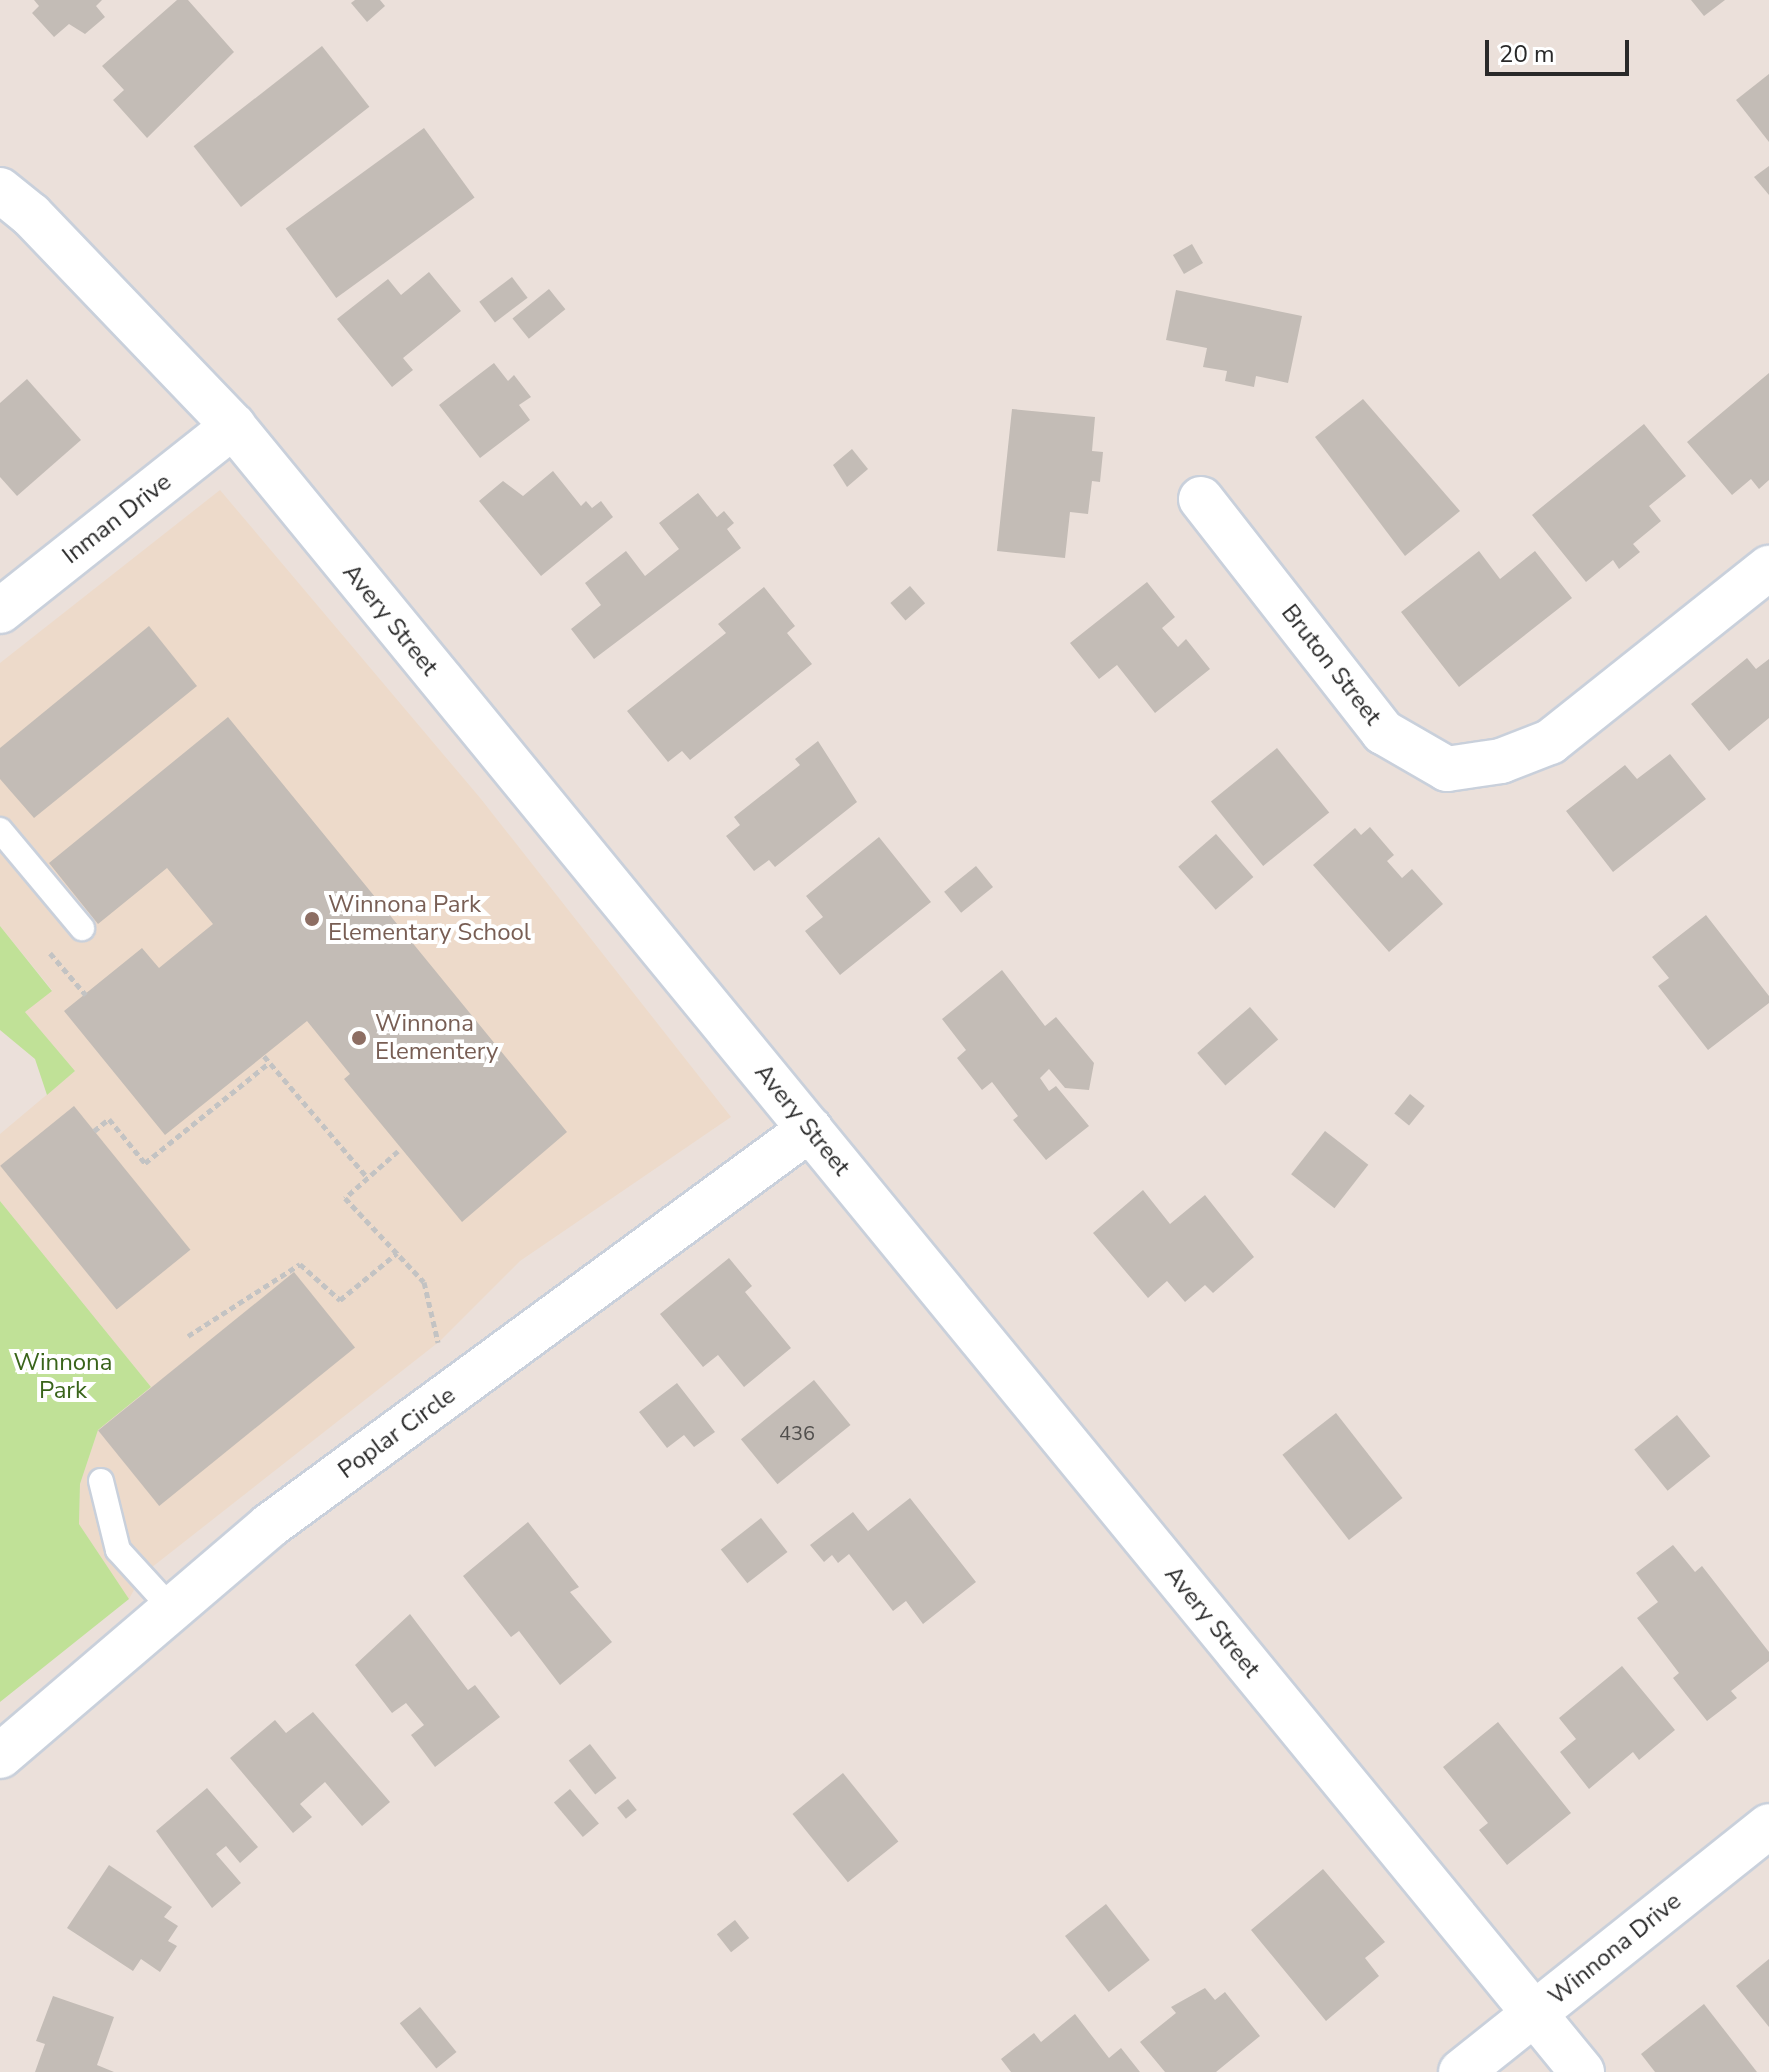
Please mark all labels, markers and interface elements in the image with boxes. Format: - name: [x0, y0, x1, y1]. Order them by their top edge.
- scale bar: [1489, 24, 1633, 74]
- text: 20 m: [1499, 38, 1555, 70]
- street label: Inman Drive: [57, 468, 177, 570]
- street label: Avery Street: [336, 558, 444, 682]
- street label: Bruton Street: [1275, 599, 1387, 731]
- place label: Winnona Park Elementary School: [328, 891, 531, 947]
- marker: Winnona Park Elementary School: [303, 910, 321, 928]
- place label: Winnona Elementery: [375, 1010, 498, 1066]
- marker: Winnona Elementery: [350, 1029, 368, 1047]
- street label: Avery Street: [748, 1058, 856, 1182]
- park label: Winnona Park: [14, 1349, 112, 1405]
- street label: Poplar Circle: [333, 1381, 461, 1485]
- house number: 436: [779, 1421, 815, 1445]
- street label: Avery Street: [1158, 1560, 1266, 1684]
- street label: Winnona Drive: [1543, 1887, 1687, 2011]

